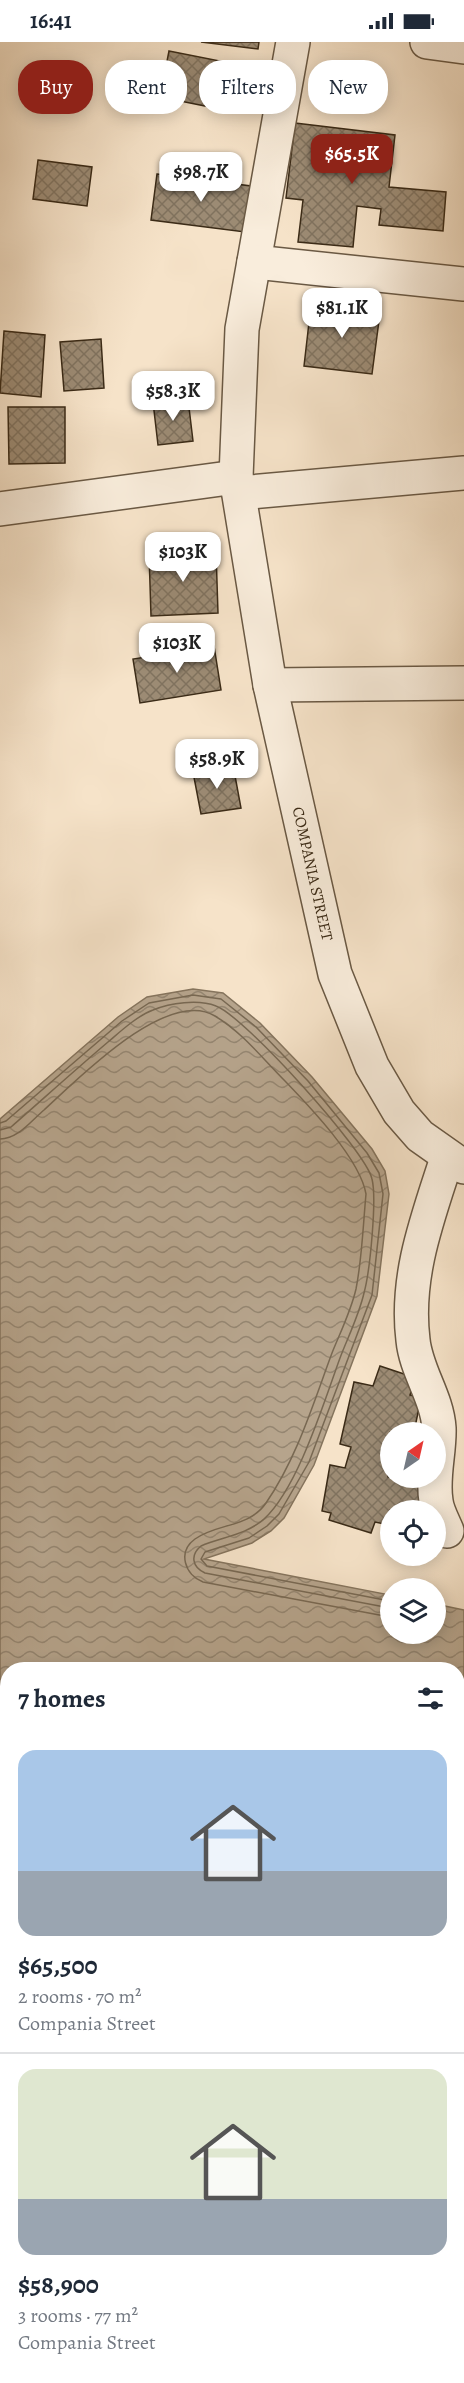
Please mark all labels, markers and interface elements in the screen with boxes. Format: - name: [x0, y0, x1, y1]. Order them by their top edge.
- text: 16:41: [30, 6, 72, 36]
- chip: Buy: [18, 60, 93, 114]
- chip: Rent: [105, 60, 187, 114]
- chip: Filters: [199, 60, 296, 114]
- chip: New: [308, 60, 388, 114]
- pin: $65.5K: [303, 134, 401, 185]
- text: $65.5K: [325, 140, 379, 167]
- pin: $98.7K: [152, 152, 250, 203]
- text: $98.7K: [173, 158, 229, 185]
- pin: $81.1K: [293, 288, 391, 339]
- text: $81.1K: [316, 294, 368, 321]
- pin: $58.3K: [124, 371, 222, 422]
- text: $58.3K: [146, 377, 200, 404]
- pin: $103K: [141, 532, 225, 583]
- text: $103K: [159, 538, 207, 565]
- pin: $103K: [135, 623, 219, 674]
- text: $103K: [153, 629, 201, 656]
- pin: $58.9K: [168, 739, 266, 790]
- text: $58.9K: [189, 745, 245, 772]
- street label: COMPANIA STREET: [287, 805, 338, 943]
- north arrow: [380, 1422, 446, 1488]
- map controls: [380, 1422, 446, 1644]
- button: locate: [380, 1500, 446, 1566]
- button: layers: [380, 1578, 446, 1644]
- text: 7 homes: [18, 1681, 106, 1716]
- icon: filters: [414, 1682, 447, 1715]
- icon: home: [179, 1789, 287, 1897]
- text: $65,500: [18, 1948, 98, 1983]
- text: 2 rooms · 70 m²: [18, 1983, 142, 2010]
- text: Compania Street: [18, 2010, 156, 2037]
- icon: home: [179, 2108, 287, 2216]
- text: $58,900: [18, 2267, 99, 2302]
- text: 3 rooms · 77 m²: [18, 2302, 138, 2329]
- text: Compania Street: [18, 2329, 156, 2356]

